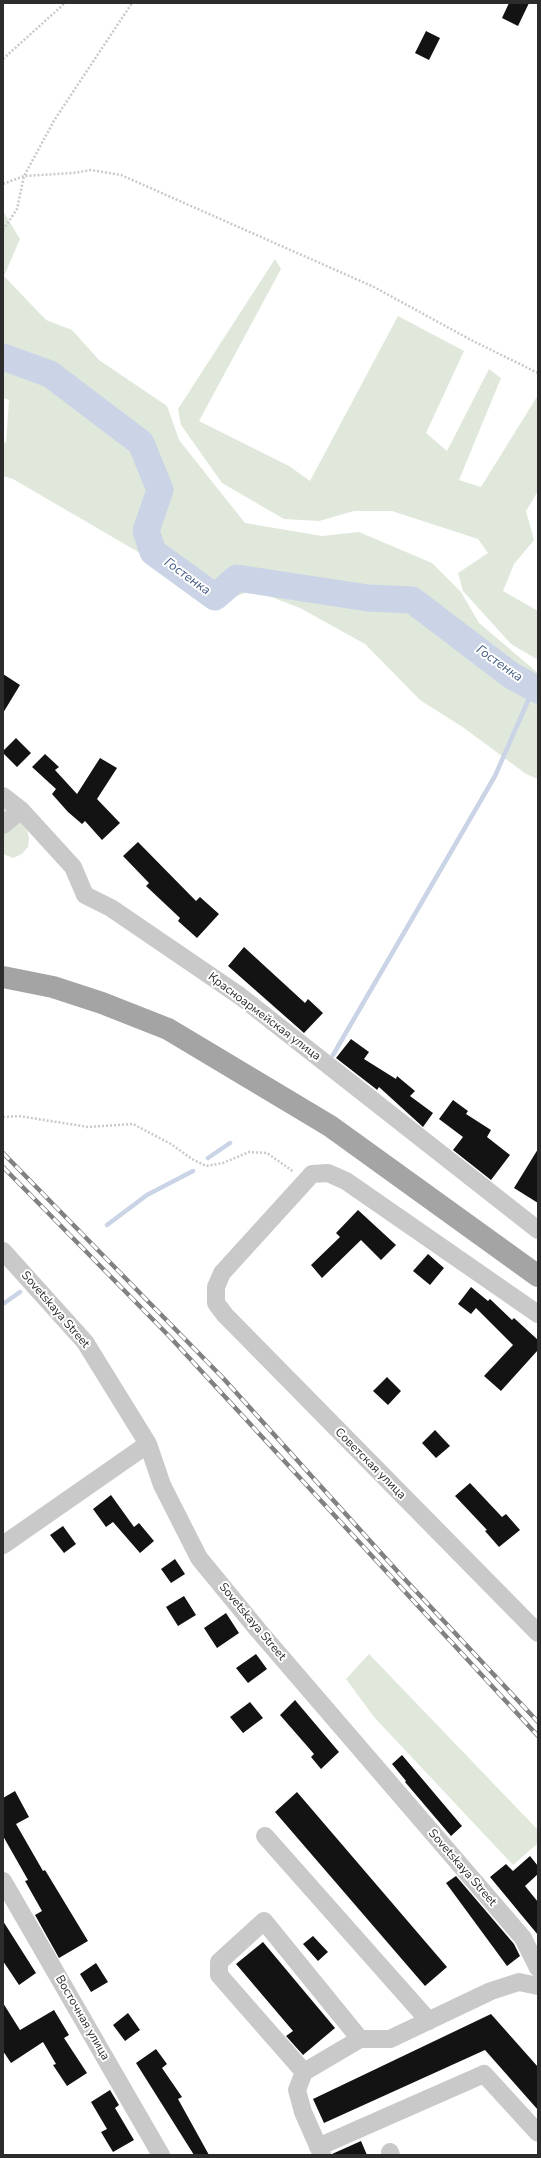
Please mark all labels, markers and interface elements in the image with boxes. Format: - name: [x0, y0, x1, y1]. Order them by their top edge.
- water label: Гостенка: [161, 555, 213, 599]
- water label: Гостенка: [473, 642, 525, 686]
- street label: Красноармейская улица: [205, 970, 323, 1064]
- street label: Sovetskaya Street: [18, 1269, 92, 1351]
- street label: Советская улица: [331, 1425, 409, 1503]
- street label: Sovetskaya Street: [215, 1580, 289, 1664]
- street label: Sovetskaya Street: [425, 1827, 499, 1909]
- street label: Восточная улица: [52, 1973, 112, 2063]

